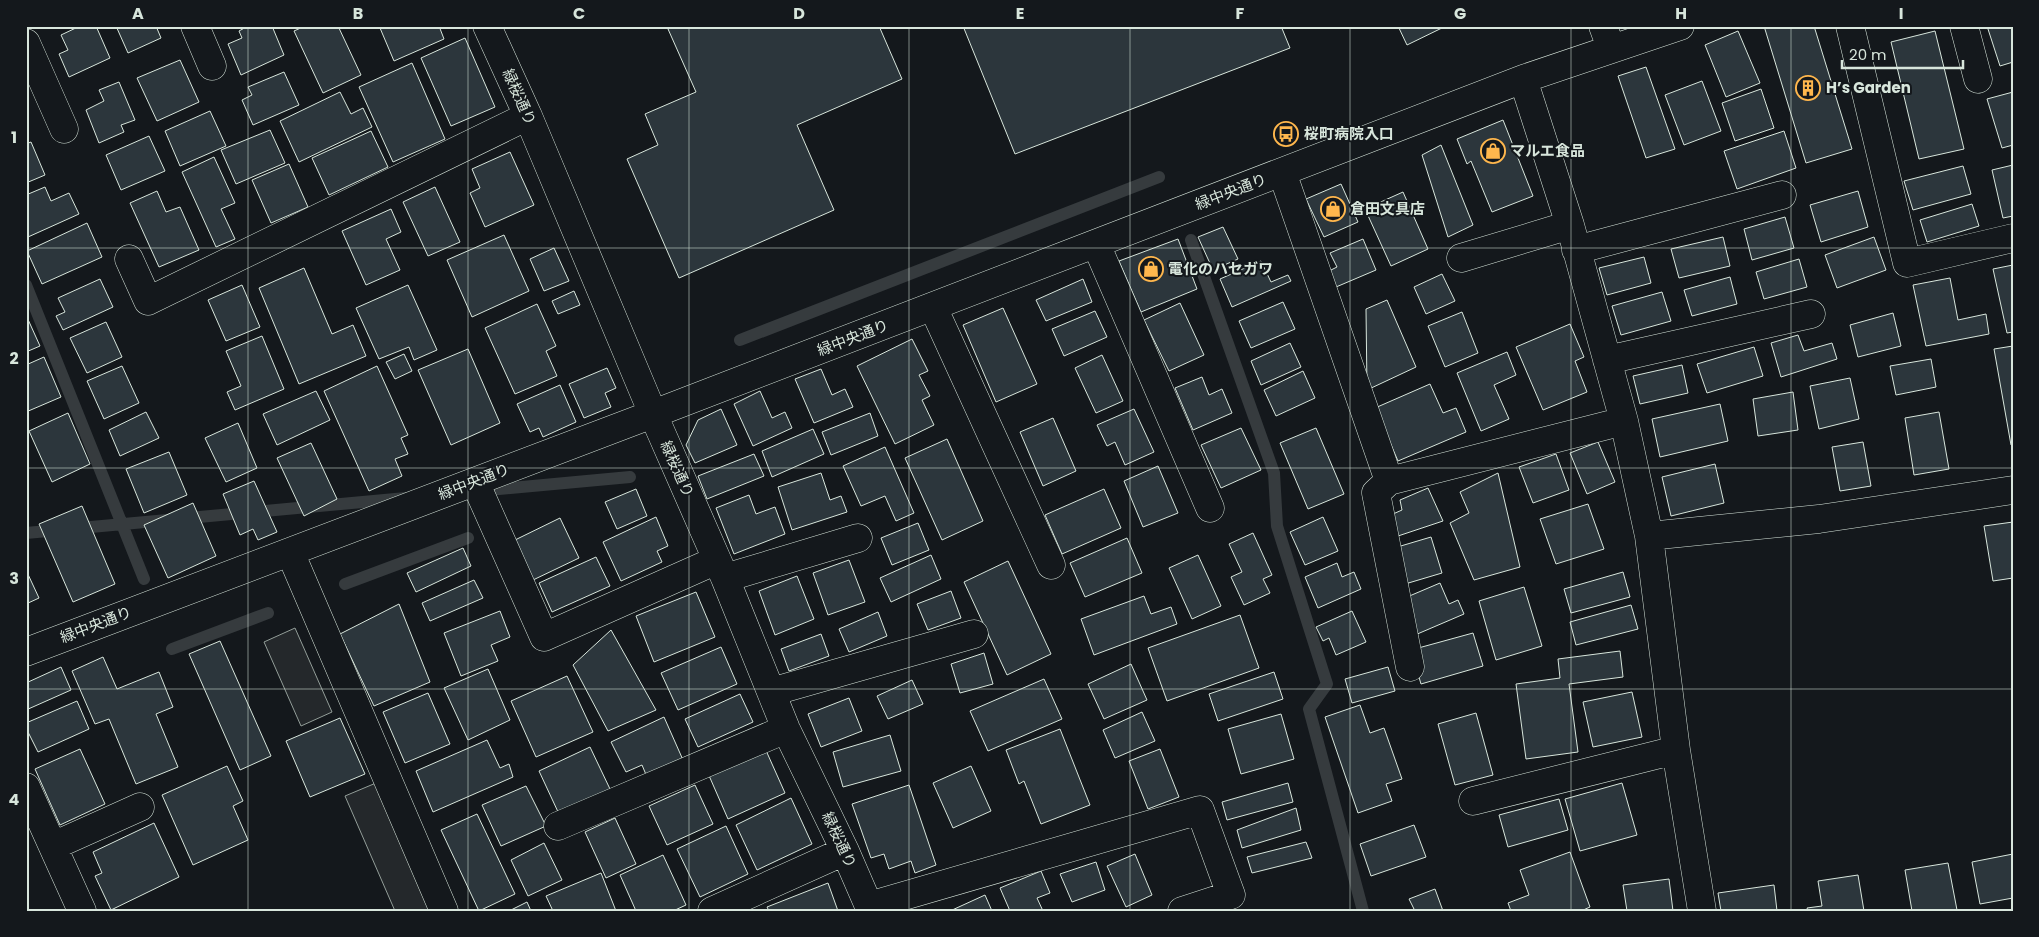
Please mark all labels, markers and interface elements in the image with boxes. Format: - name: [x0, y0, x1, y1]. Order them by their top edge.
- text: A: [132, 2, 144, 25]
- text: B: [353, 2, 363, 25]
- text: C: [573, 2, 585, 25]
- text: D: [793, 2, 805, 25]
- text: E: [1016, 2, 1024, 25]
- text: F: [1236, 2, 1245, 25]
- text: G: [1454, 2, 1466, 25]
- text: H: [1675, 2, 1687, 25]
- text: I: [1899, 2, 1903, 25]
- scale bar: [1842, 38, 1963, 70]
- text: 20 m: [1849, 44, 1887, 65]
- street label: 緑桜通り: [498, 65, 541, 128]
- building icon: H’s Garden: [1795, 75, 1821, 101]
- place label: H’s Garden: [1826, 77, 1911, 98]
- bus stop icon: 桜町病院入口: [1273, 121, 1299, 147]
- place label: 桜町病院入口: [1304, 123, 1394, 144]
- text: 1: [11, 126, 17, 149]
- shop icon: マルエ食品: [1480, 138, 1506, 164]
- place label: マルエ食品: [1510, 140, 1585, 161]
- street label: 緑中央通り: [1192, 168, 1270, 215]
- shop icon: 倉田文具店: [1320, 196, 1346, 222]
- place label: 倉田文具店: [1350, 198, 1425, 219]
- shop icon: 電化のハセガワ: [1138, 256, 1164, 282]
- place label: 電化のハセガワ: [1168, 258, 1273, 279]
- street label: 緑中央通り: [814, 314, 892, 361]
- text: 2: [9, 347, 19, 370]
- street label: 緑桜通り: [656, 437, 699, 500]
- street label: 緑中央通り: [435, 458, 513, 505]
- text: 3: [9, 567, 19, 590]
- street label: 緑中央通り: [57, 601, 135, 648]
- text: 4: [9, 788, 20, 811]
- street label: 緑桜通り: [817, 808, 862, 871]

